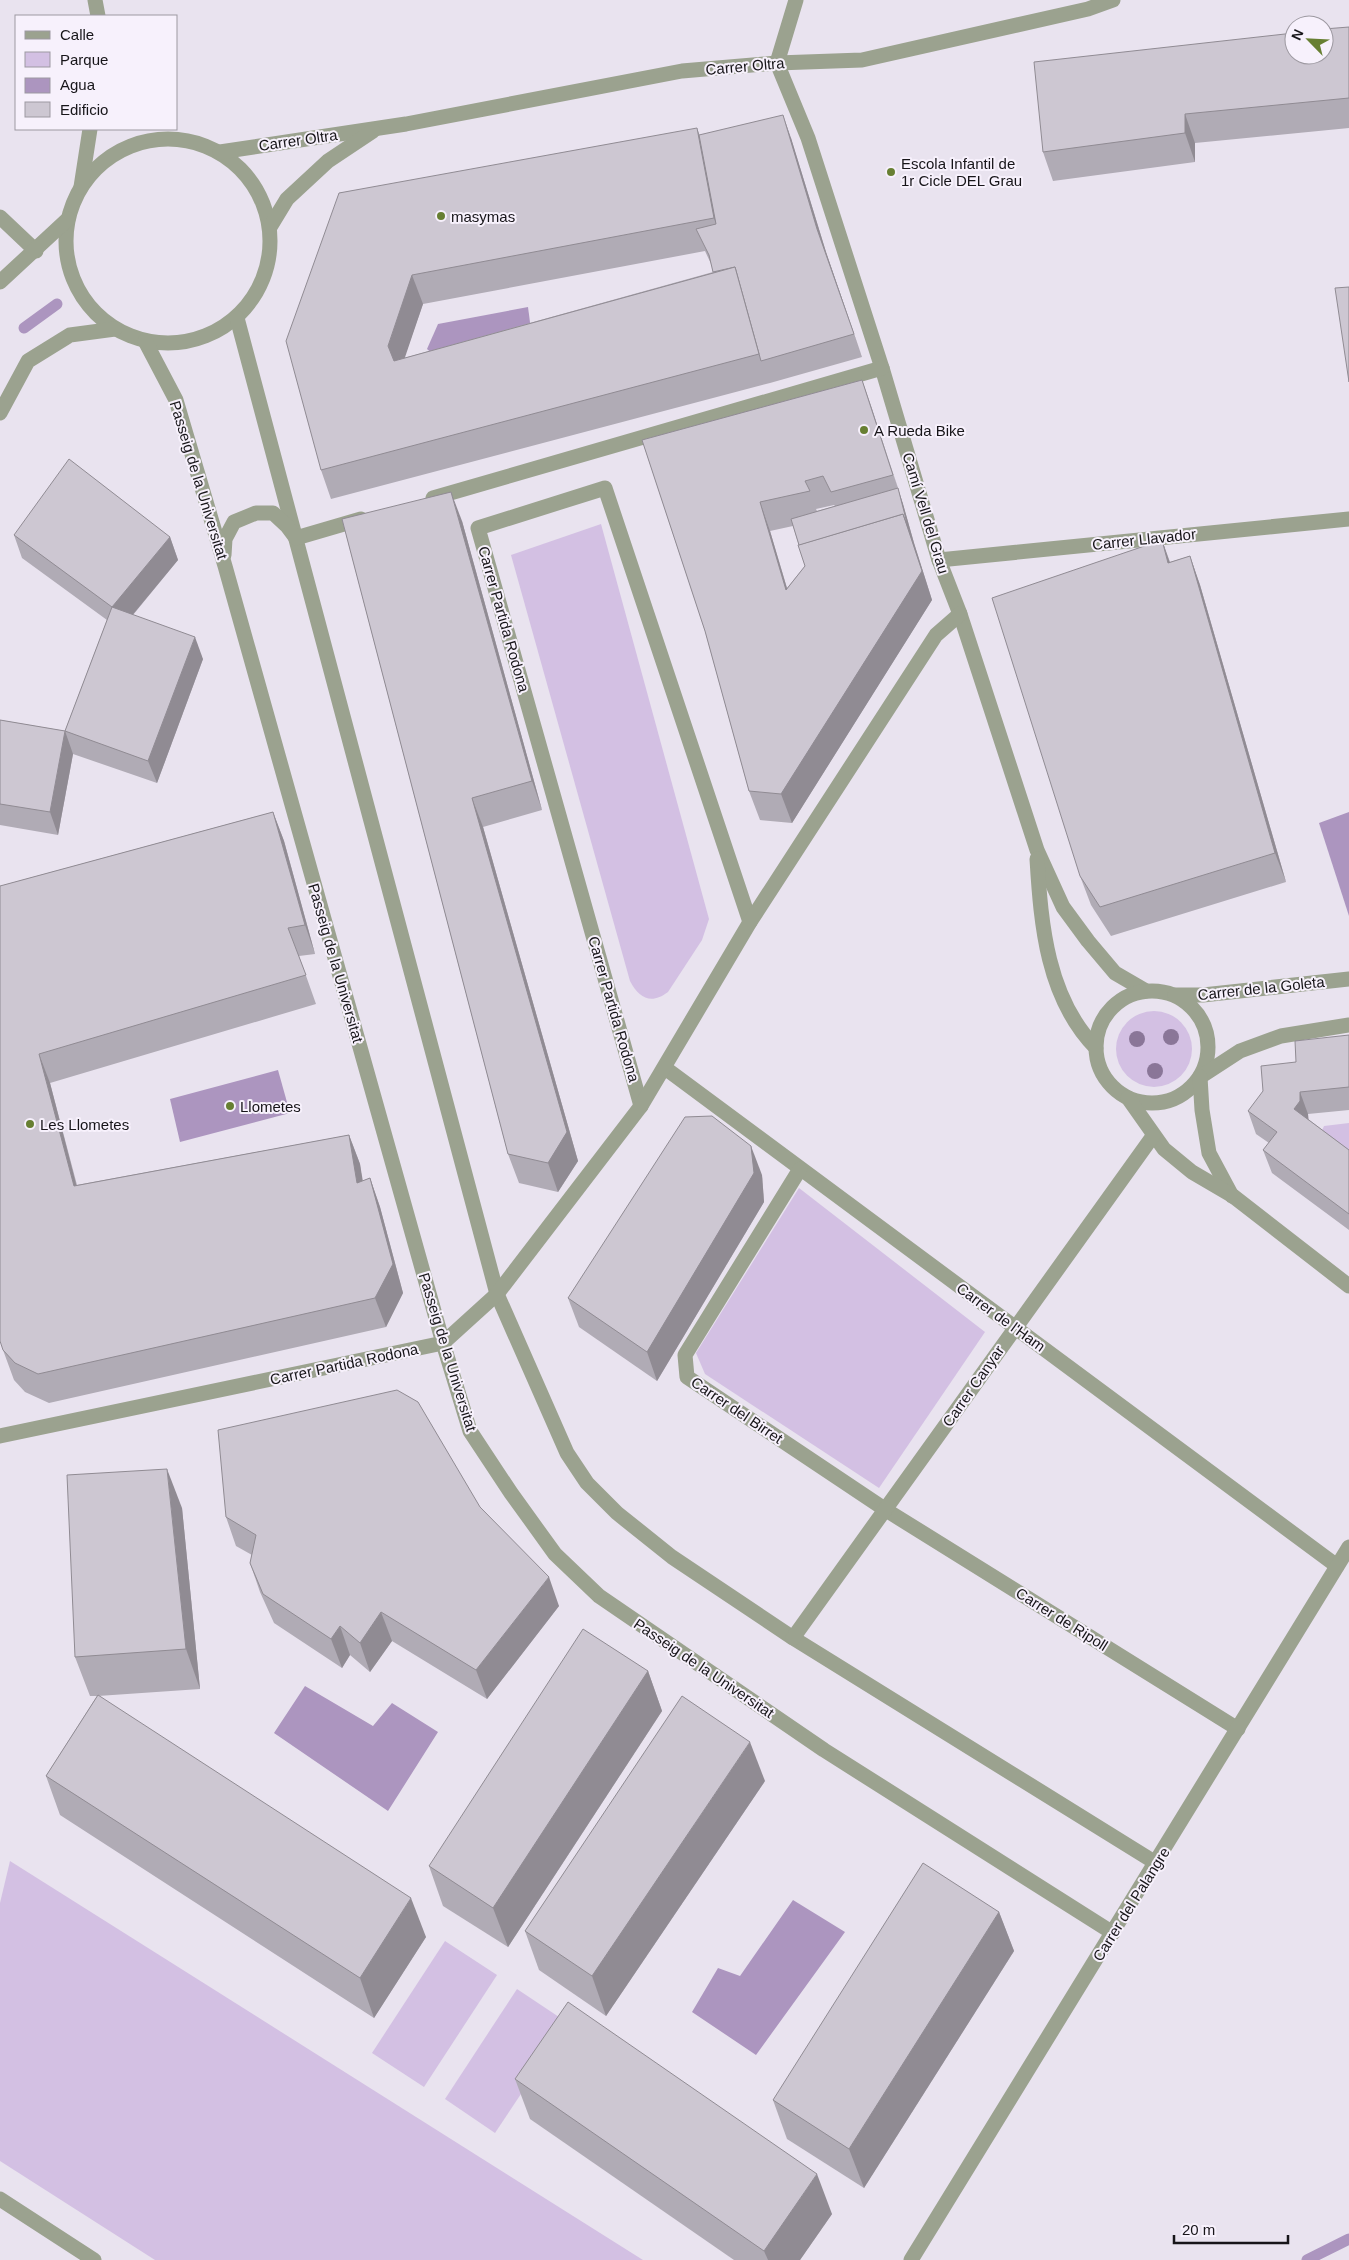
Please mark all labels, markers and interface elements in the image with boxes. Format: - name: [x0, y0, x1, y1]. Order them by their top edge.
- legend: [15, 15, 178, 130]
- north arrow: [1284, 15, 1334, 65]
- text: Calle: [60, 26, 94, 43]
- text: N: [1288, 27, 1306, 43]
- text: Parque: [60, 51, 108, 68]
- street label: Carrer Oltra: [705, 54, 786, 78]
- text: Agua: [60, 76, 96, 93]
- text: Edificio: [60, 101, 108, 118]
- street label: Carrer Oltra: [258, 126, 339, 154]
- place label: Escola Infantil de 1r Cicle DEL Grau: [901, 155, 1022, 189]
- marker: Escola Infantil de 1r Cicle DEL Grau: [885, 166, 897, 178]
- place label: masymas: [451, 208, 515, 225]
- marker: masymas: [435, 210, 447, 222]
- street label: Passeig de la Universitat: [167, 399, 232, 562]
- place label: A Rueda Bike: [874, 422, 965, 439]
- marker: A Rueda Bike: [858, 424, 870, 436]
- street label: Camí Vell del Grau: [899, 450, 953, 576]
- street label: Carrer Llavador: [1091, 525, 1197, 553]
- street label: Carrer Partida Rodona: [475, 544, 533, 694]
- street label: Passeig de la Universitat: [305, 881, 367, 1045]
- street label: Carrer Partida Rodona: [585, 934, 643, 1084]
- street label: Carrer de la Goleta: [1197, 973, 1326, 1003]
- place label: Llometes: [240, 1098, 301, 1115]
- marker: Llometes: [224, 1100, 236, 1112]
- place label: Les Llometes: [40, 1116, 129, 1133]
- marker: Les Llometes: [24, 1118, 36, 1130]
- street label: Passeig de la Universitat: [416, 1271, 481, 1434]
- street label: Carrer de l'Ham: [953, 1279, 1049, 1355]
- street label: Carrer Partida Rodona: [268, 1340, 420, 1388]
- street label: Carrer Canyar: [939, 1342, 1007, 1430]
- street label: Carrer del Birret: [688, 1373, 787, 1447]
- street label: Carrer de Ripoll: [1013, 1584, 1111, 1654]
- street label: Passeig de la Universitat: [631, 1615, 778, 1722]
- street label: Carrer del Palangre: [1089, 1844, 1173, 1964]
- scale bar: [1174, 2212, 1288, 2244]
- text: 20 m: [1182, 2221, 1215, 2238]

